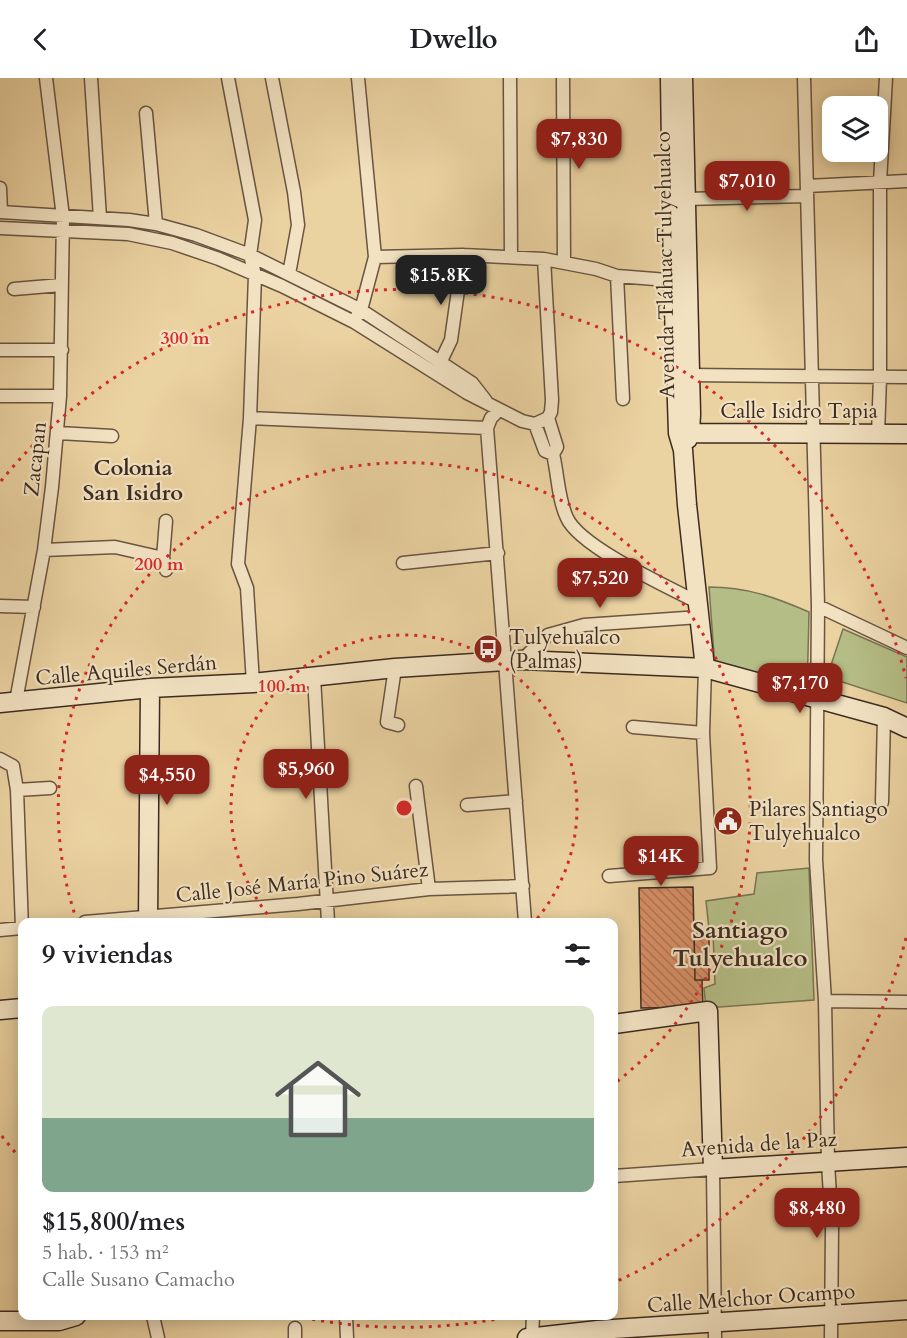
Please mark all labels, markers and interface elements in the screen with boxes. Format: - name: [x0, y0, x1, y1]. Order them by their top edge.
- text: Dwello: [409, 21, 498, 58]
- icon: back: [24, 23, 57, 56]
- icon: share: [850, 23, 883, 56]
- map controls: [822, 96, 888, 162]
- button: layers: [822, 96, 888, 162]
- pin: $7,830: [530, 119, 628, 170]
- text: $7,830: [550, 125, 608, 152]
- street label: Avenida Tláhuac Tulyehualco: [649, 131, 682, 399]
- pin: $7,010: [698, 161, 796, 212]
- text: $7,010: [718, 167, 776, 194]
- pin: $15.8K: [392, 255, 490, 306]
- text: $15.8K: [410, 261, 472, 288]
- text: 300 m: [160, 326, 210, 351]
- street label: Calle Isidro Tapia: [720, 397, 878, 426]
- street label: Zacapan: [17, 420, 54, 498]
- district label: Colonia San Isidro: [83, 453, 183, 508]
- text: 200 m: [134, 552, 184, 577]
- pin: $7,520: [551, 558, 649, 609]
- text: $7,520: [571, 564, 629, 591]
- place label: Tulyehualco (Palmas): [509, 623, 620, 676]
- bus stop icon: Tulyehualco (Palmas): [472, 633, 504, 665]
- street label: Calle Aquiles Serdán: [34, 648, 218, 693]
- pin: $7,170: [751, 663, 849, 714]
- text: $7,170: [771, 669, 829, 696]
- text: 100 m: [257, 674, 307, 699]
- pin: $5,960: [257, 749, 355, 800]
- pin: $4,550: [118, 755, 216, 806]
- text: $5,960: [277, 755, 335, 782]
- text: $4,550: [138, 761, 196, 788]
- place label: Pilares Santiago Tulyehualco: [749, 795, 888, 848]
- centre of rings: [394, 798, 414, 818]
- public building icon: Pilares Santiago Tulyehualco: [712, 805, 744, 837]
- pin: $14K: [625, 836, 697, 887]
- text: $14K: [638, 842, 684, 869]
- street label: Calle José María Pino Suárez: [174, 855, 430, 910]
- district label: Santiago Tulyehualco: [672, 914, 808, 975]
- text: 9 viviendas: [42, 937, 173, 972]
- icon: filters: [561, 938, 594, 971]
- icon: home: [264, 1045, 372, 1153]
- street label: Avenida de la Paz: [680, 1125, 839, 1164]
- pin: $8,480: [768, 1188, 866, 1239]
- text: $8,480: [788, 1194, 846, 1221]
- text: $15,800/mes: [42, 1204, 185, 1239]
- text: 5 hab. · 153 m²: [42, 1239, 169, 1266]
- text: Calle Susano Camacho: [42, 1266, 235, 1293]
- street label: Calle Melchor Ocampo: [646, 1277, 856, 1320]

